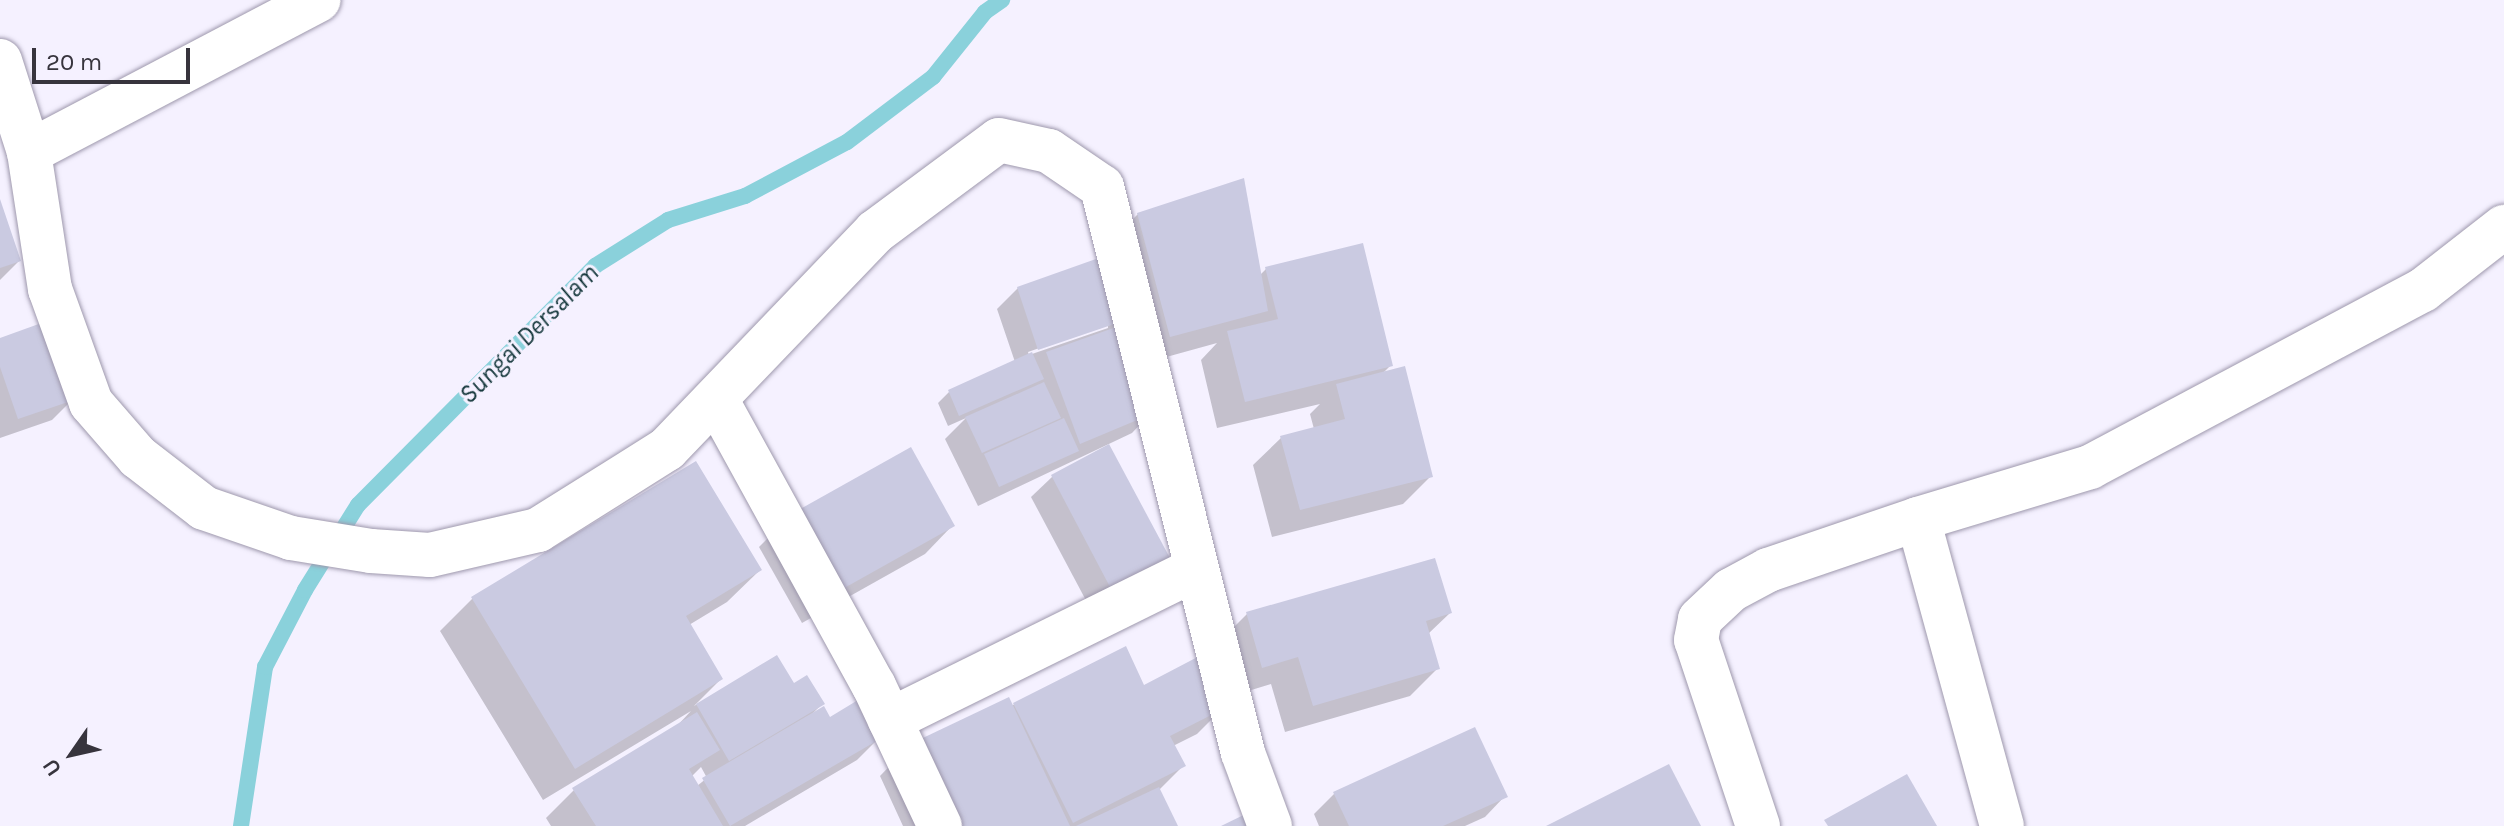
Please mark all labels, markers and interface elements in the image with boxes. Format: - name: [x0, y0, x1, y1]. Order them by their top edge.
- scale bar: [36, 32, 194, 82]
- text: 20 m: [46, 48, 102, 76]
- water label: Sungai Dersalam: [453, 258, 605, 410]
- north arrow: [32, 714, 112, 794]
- text: U: [37, 754, 67, 781]

